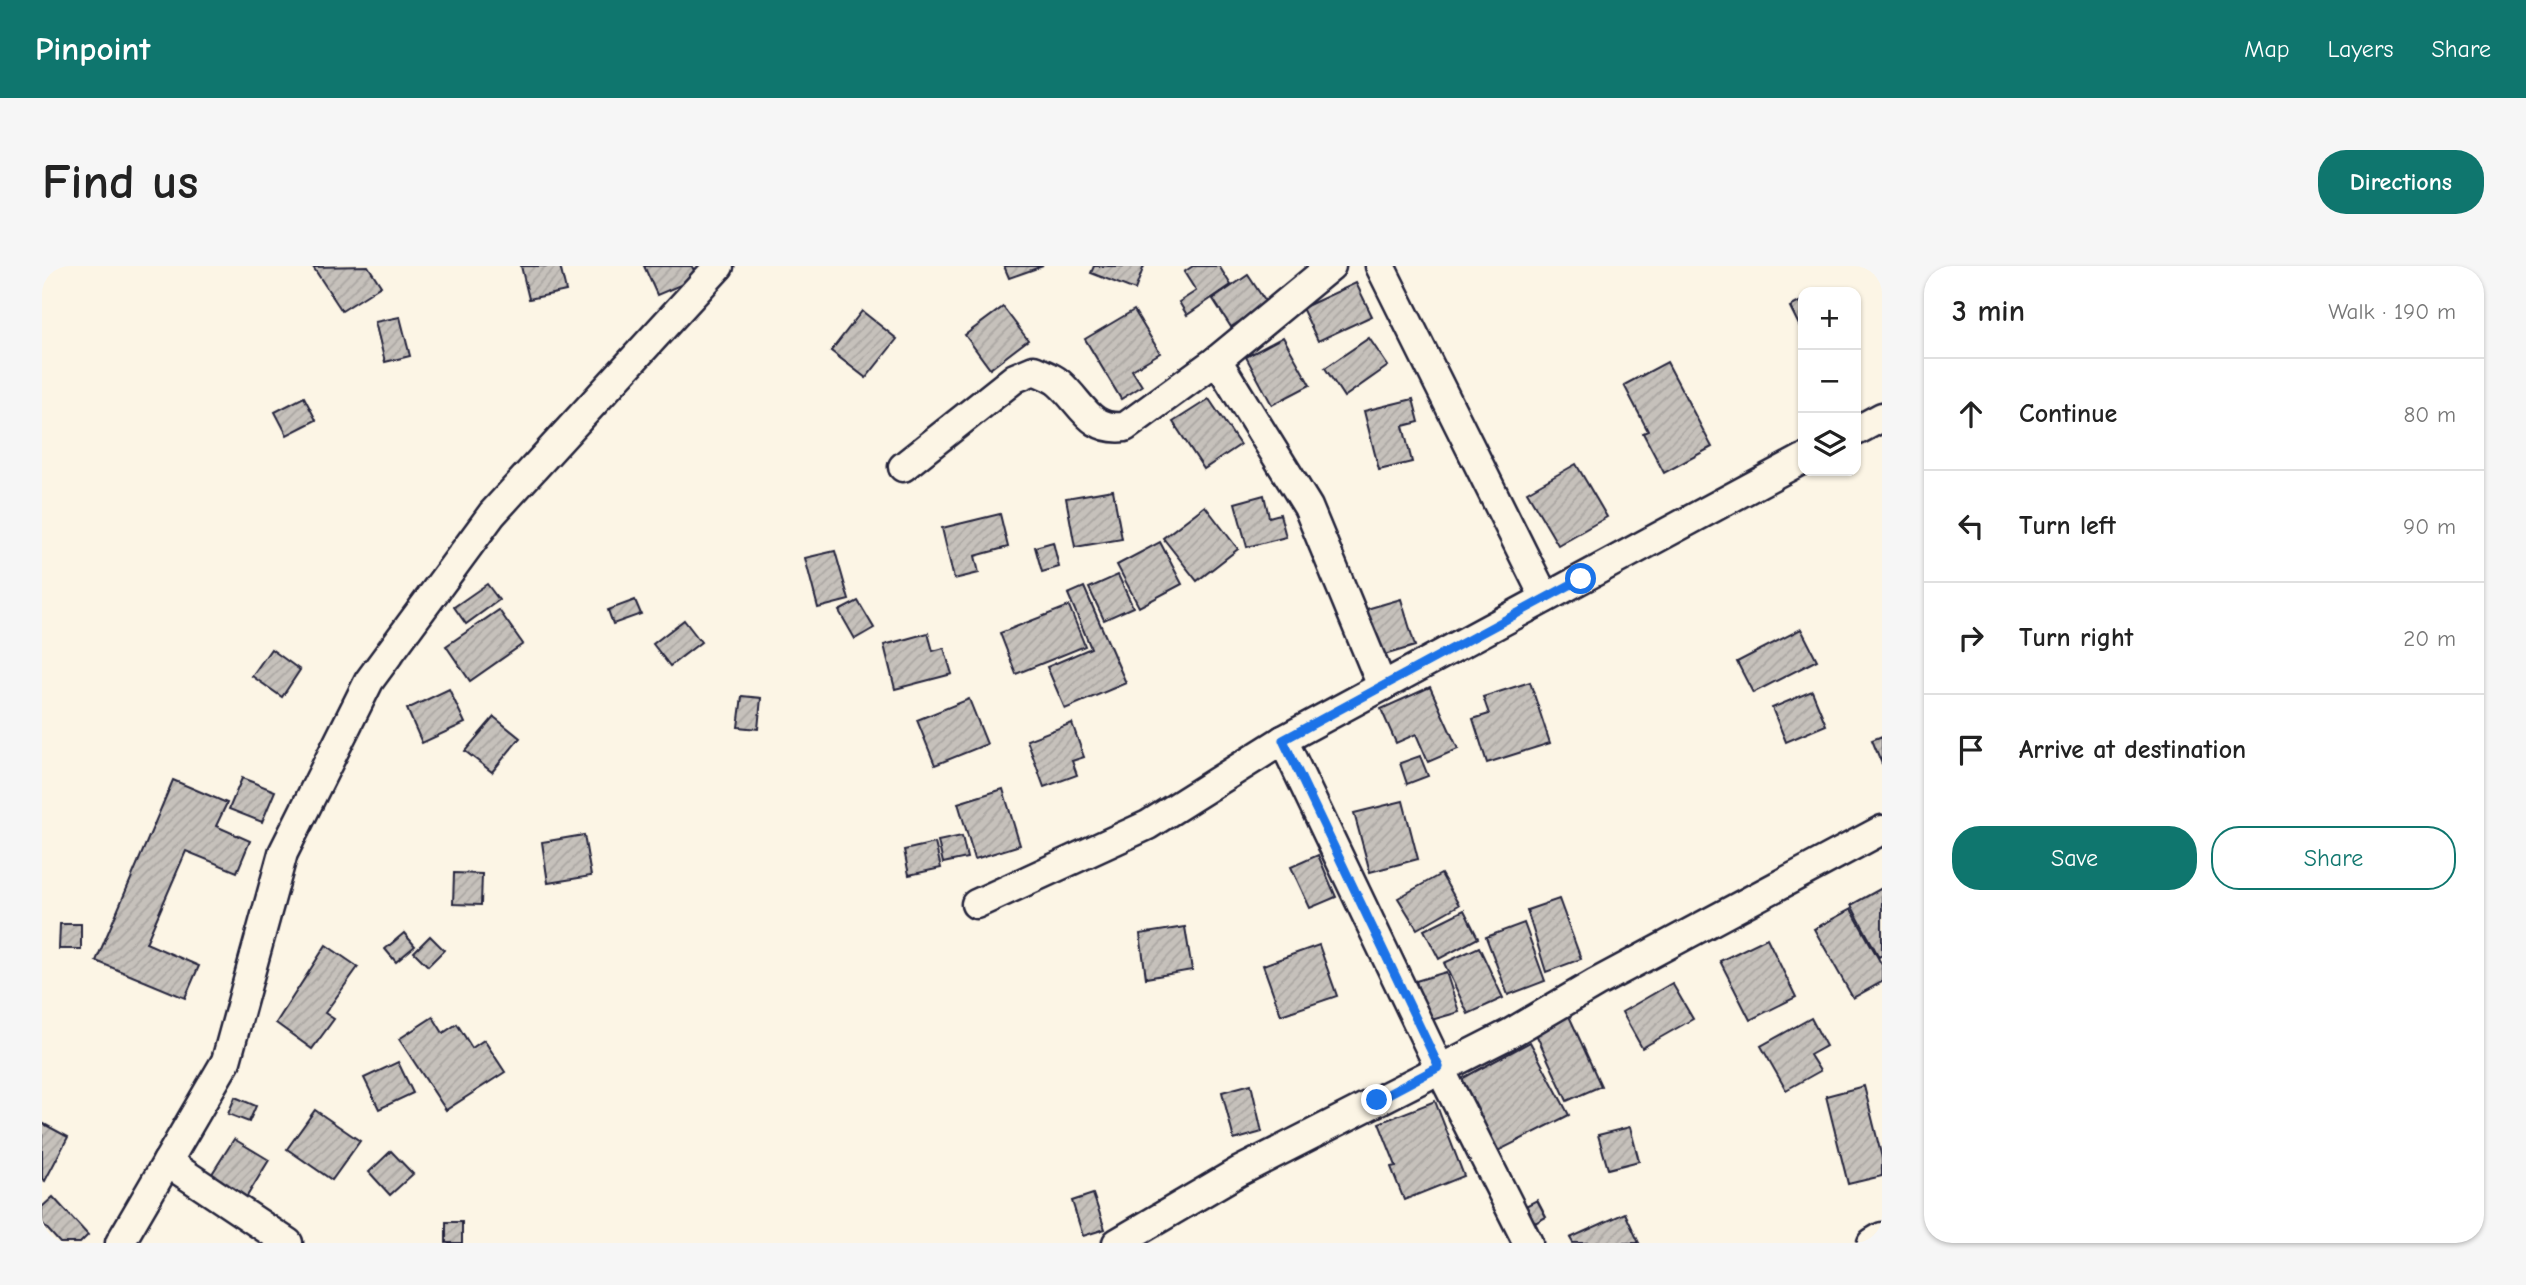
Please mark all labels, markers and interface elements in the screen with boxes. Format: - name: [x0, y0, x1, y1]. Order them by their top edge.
- text: Pinpoint: [35, 30, 150, 68]
- text: Map: [2244, 35, 2290, 63]
- text: Layers: [2328, 35, 2393, 63]
- text: Share: [2431, 35, 2491, 63]
- button: Directions: [2318, 150, 2484, 214]
- text: Find us: [42, 154, 198, 210]
- map controls: [1798, 287, 1861, 476]
- button: +: [1798, 287, 1861, 350]
- text: 3 min: [1952, 294, 2025, 329]
- text: Walk · 190 m: [2328, 298, 2456, 325]
- button: −: [1798, 350, 1861, 413]
- icon: ahead: [1952, 395, 1990, 433]
- text: Continue: [2019, 399, 2117, 429]
- text: 80 m: [2403, 401, 2456, 428]
- button: layers: [1798, 413, 1861, 476]
- icon: left: [1952, 507, 1990, 545]
- text: Turn left: [2019, 511, 2116, 541]
- text: 90 m: [2403, 513, 2456, 540]
- route start: [1565, 563, 1596, 594]
- icon: right: [1952, 619, 1990, 657]
- text: Turn right: [2019, 623, 2133, 653]
- text: 20 m: [2403, 625, 2456, 652]
- icon: arrive: [1952, 731, 1990, 769]
- text: Arrive at destination: [2019, 735, 2246, 765]
- button: Save: [1952, 826, 2197, 890]
- button: Share: [2211, 826, 2456, 890]
- route end: [1361, 1084, 1392, 1115]

